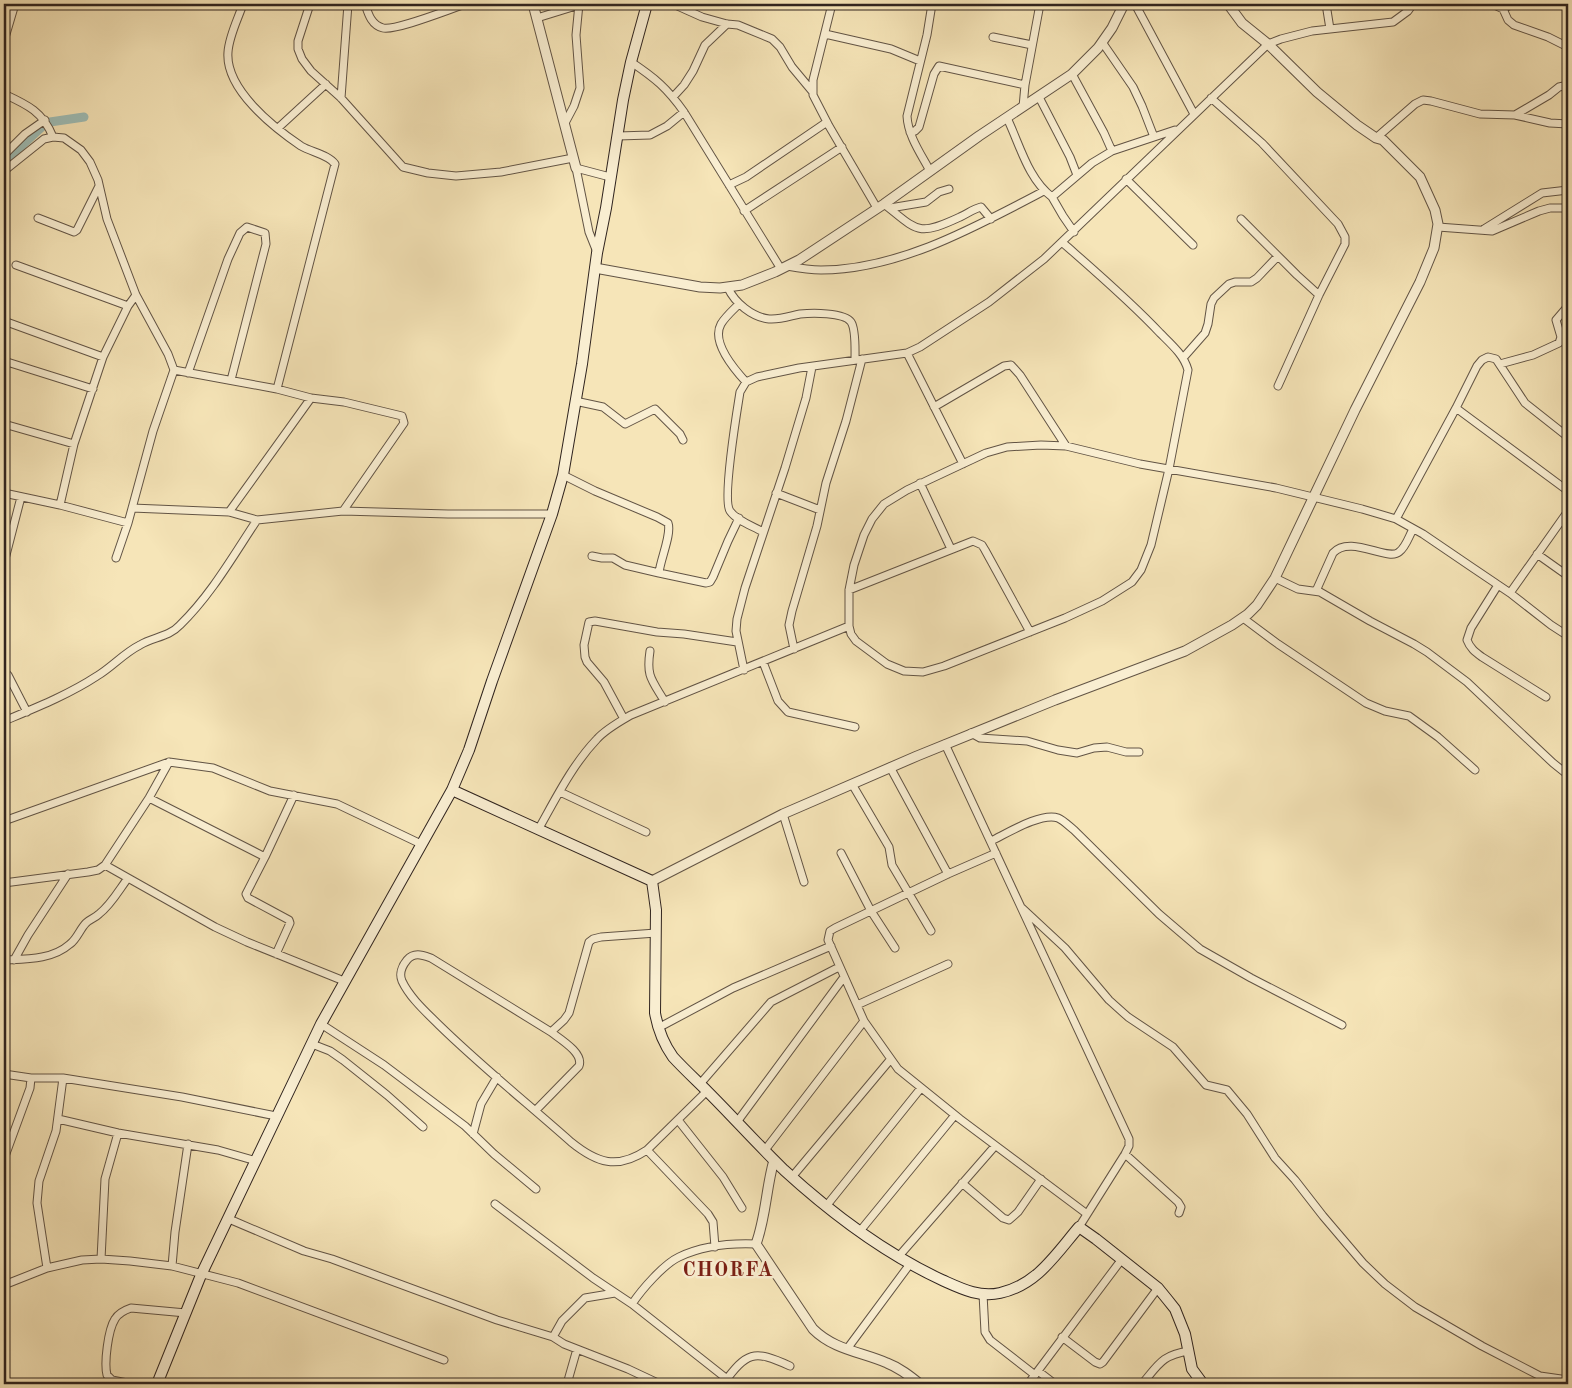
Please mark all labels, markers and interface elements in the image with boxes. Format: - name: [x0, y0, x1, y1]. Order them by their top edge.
- district label: CHORFA: [682, 1261, 774, 1281]

